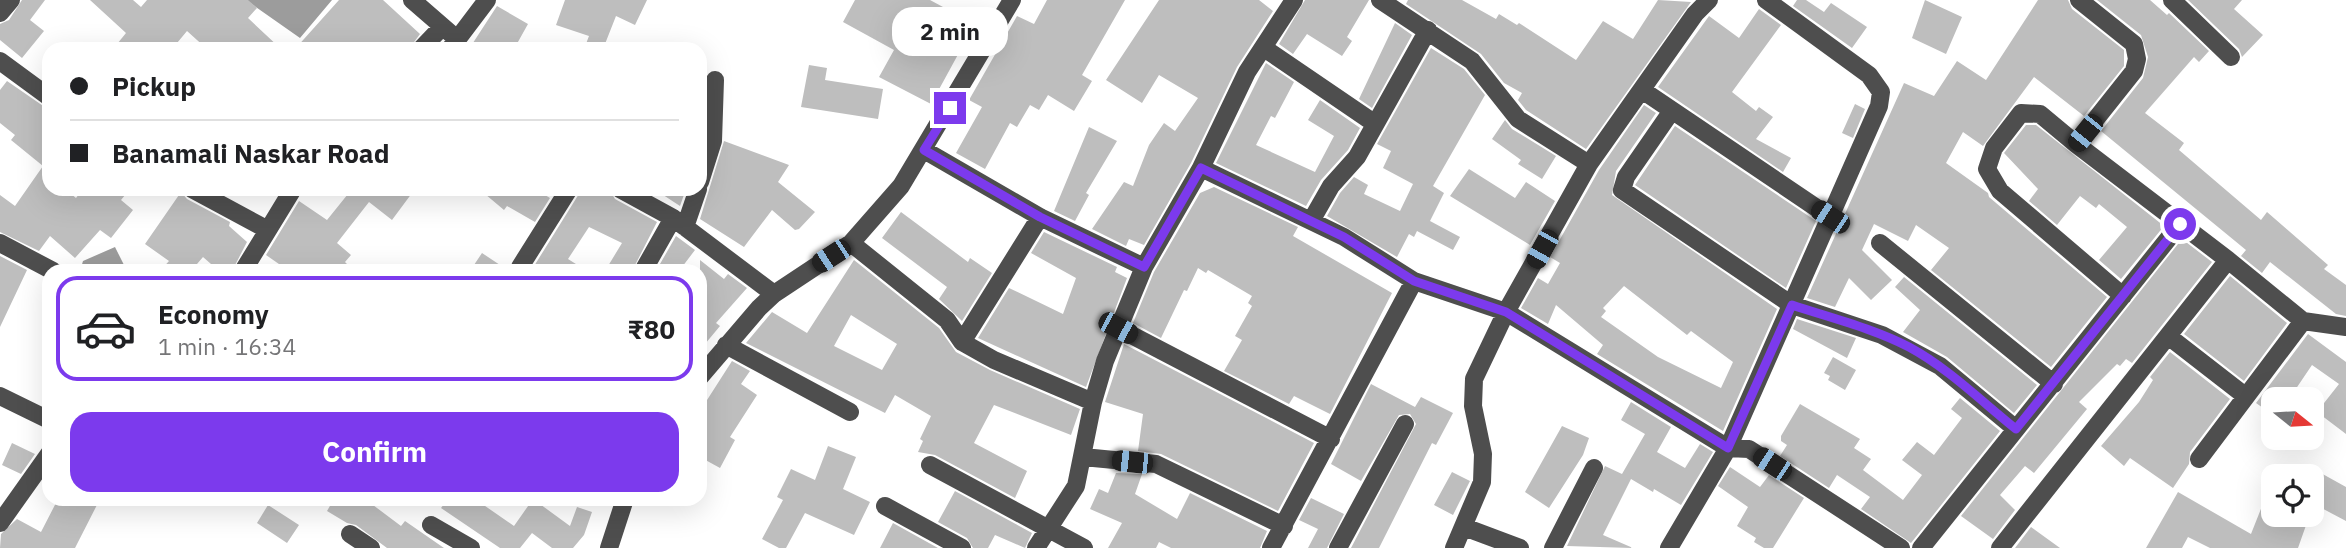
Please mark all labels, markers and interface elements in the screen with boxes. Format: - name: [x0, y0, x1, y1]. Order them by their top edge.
- callout: 2 min: [892, 7, 1008, 56]
- text: 2 min: [920, 16, 980, 46]
- text: Pickup: [112, 69, 196, 103]
- route end: [934, 92, 966, 124]
- car: [2064, 110, 2107, 156]
- text: Banamali Naskar Road: [112, 136, 389, 170]
- car: [1807, 197, 1854, 237]
- route start: [2164, 208, 2196, 240]
- car: [1523, 226, 1562, 272]
- car: [808, 236, 855, 276]
- icon: car: [74, 297, 137, 360]
- text: Economy: [158, 297, 269, 331]
- car: [1095, 309, 1142, 347]
- text: ₹80: [627, 312, 675, 346]
- text: 1 min · 16:34: [158, 331, 296, 361]
- north arrow: [2261, 387, 2324, 450]
- map controls: [2261, 387, 2324, 527]
- button: Confirm: [70, 412, 679, 492]
- car: [1749, 444, 1796, 484]
- car: [1111, 449, 1154, 475]
- button: locate: [2261, 464, 2324, 527]

